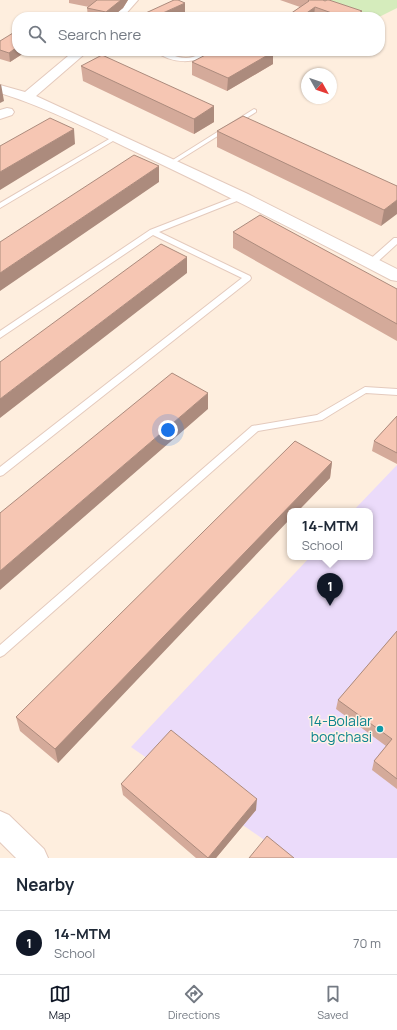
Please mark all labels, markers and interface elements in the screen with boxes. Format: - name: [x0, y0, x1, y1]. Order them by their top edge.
- search box: [12, 12, 385, 56]
- icon: search: [26, 23, 48, 45]
- text: Search here: [58, 24, 141, 45]
- north arrow: [301, 68, 337, 104]
- your location: [158, 420, 178, 440]
- popup: [287, 508, 373, 560]
- text: 14-МТМ: [302, 515, 358, 536]
- text: School: [302, 536, 343, 554]
- pin: 1: [317, 573, 343, 606]
- place label: 14-Bolalar bog'chasi: [308, 711, 372, 746]
- marker: 14-Bolalar bog'chasi: [375, 724, 385, 734]
- text: Nearby: [16, 873, 74, 896]
- text: 14-МТМ: [54, 923, 111, 944]
- text: 1: [26, 934, 32, 952]
- text: 70 m: [353, 934, 381, 952]
- text: School: [54, 944, 95, 962]
- tab: Map: [49, 983, 71, 1022]
- tab: Directions: [168, 983, 220, 1022]
- tab: Saved: [317, 983, 348, 1022]

